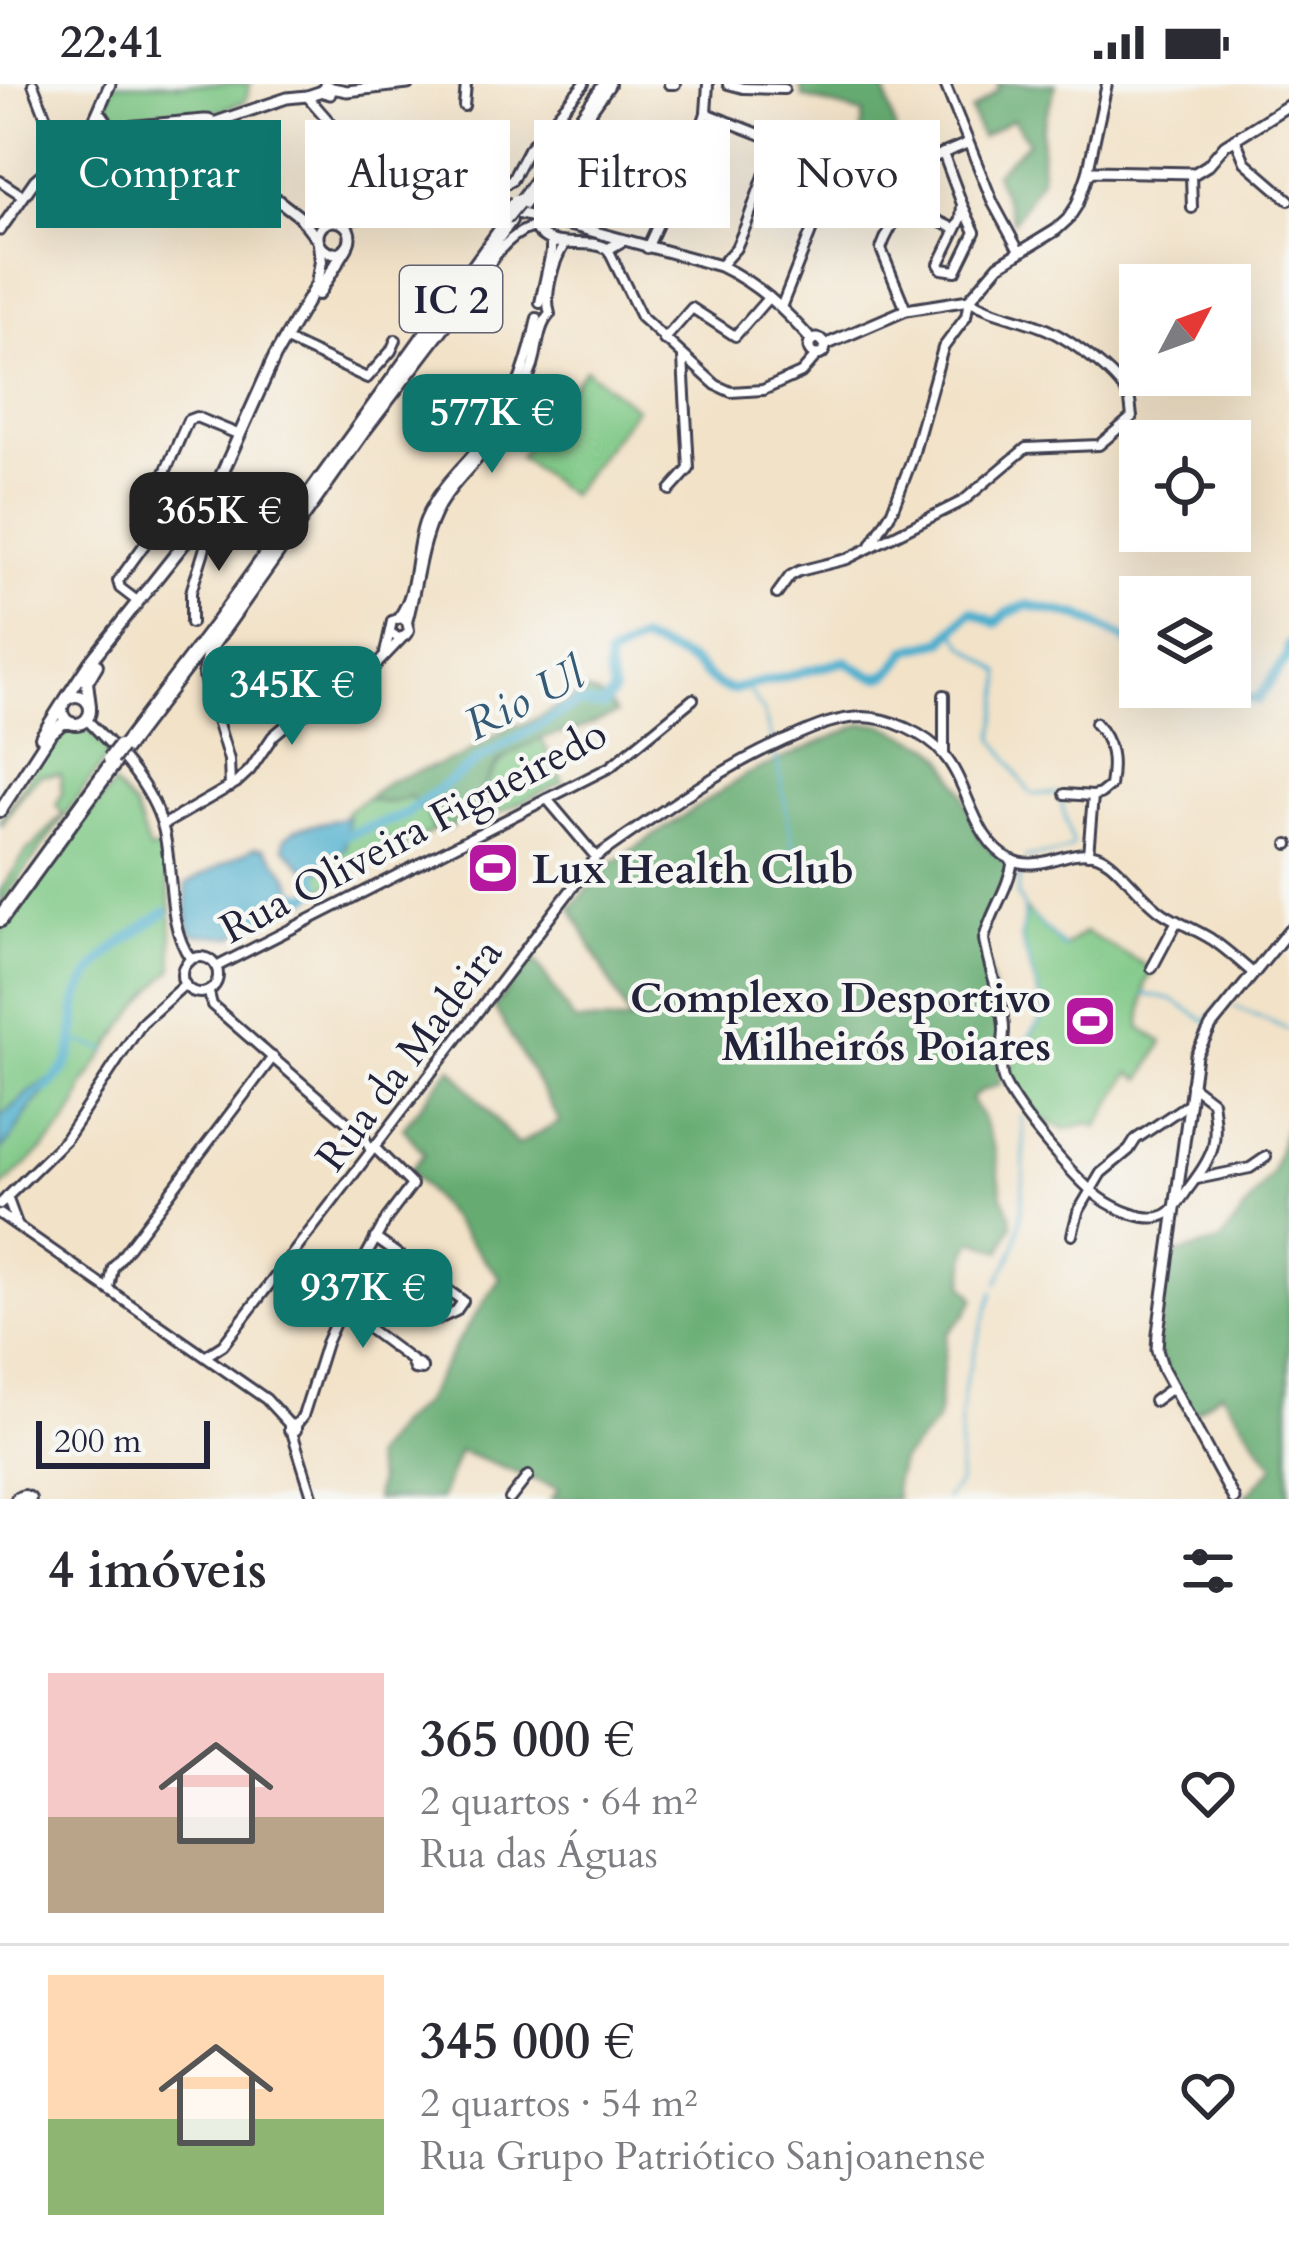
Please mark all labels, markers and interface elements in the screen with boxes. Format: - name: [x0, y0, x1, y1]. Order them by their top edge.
- text: 22:41: [60, 12, 165, 73]
- chip: Comprar: [36, 120, 281, 228]
- chip: Alugar: [305, 120, 510, 228]
- chip: Filtros: [534, 120, 730, 228]
- chip: Novo: [754, 120, 940, 228]
- north arrow: [1119, 264, 1251, 396]
- map controls: [1119, 264, 1251, 708]
- road number: IC 2: [400, 266, 502, 332]
- pin: 577K €: [394, 374, 590, 476]
- text: 577K €: [429, 386, 555, 439]
- button: locate: [1119, 420, 1251, 552]
- pin: 365K €: [121, 472, 317, 574]
- text: 365K €: [156, 484, 282, 537]
- button: layers: [1119, 576, 1251, 708]
- water label: Rio Ul: [454, 643, 597, 755]
- pin: 345K €: [194, 646, 390, 748]
- text: 345K €: [229, 658, 355, 711]
- street label: Rua Oliveira Figueiredo: [211, 705, 617, 957]
- sports icon: Lux Health Club: [465, 840, 521, 896]
- place label: Lux Health Club: [532, 841, 854, 898]
- street label: Rua da Madeira: [303, 927, 516, 1183]
- place label: Complexo Desportivo Milheirós Poiares: [630, 970, 1051, 1075]
- sports icon: Complexo Desportivo Milheirós Poiares: [1062, 993, 1118, 1049]
- pin: 937K €: [265, 1249, 461, 1351]
- text: 937K €: [300, 1261, 426, 1314]
- scale bar: [36, 1415, 210, 1468]
- text: 200 m: [54, 1419, 141, 1464]
- text: 4 imóveis: [48, 1536, 267, 1606]
- icon: filters: [1175, 1538, 1241, 1604]
- text: 365 000 €: [420, 1705, 634, 1775]
- icon: home: [144, 1721, 288, 1865]
- icon: heart: [1175, 1760, 1241, 1826]
- text: 2 quartos · 64 m²: [420, 1775, 698, 1828]
- text: Rua das Águas: [420, 1828, 658, 1881]
- text: 345 000 €: [420, 2007, 634, 2077]
- icon: home: [144, 2023, 288, 2167]
- icon: heart: [1175, 2062, 1241, 2128]
- text: 2 quartos · 54 m²: [420, 2077, 698, 2130]
- text: Rua Grupo Patriótico Sanjoanense: [420, 2130, 986, 2183]

